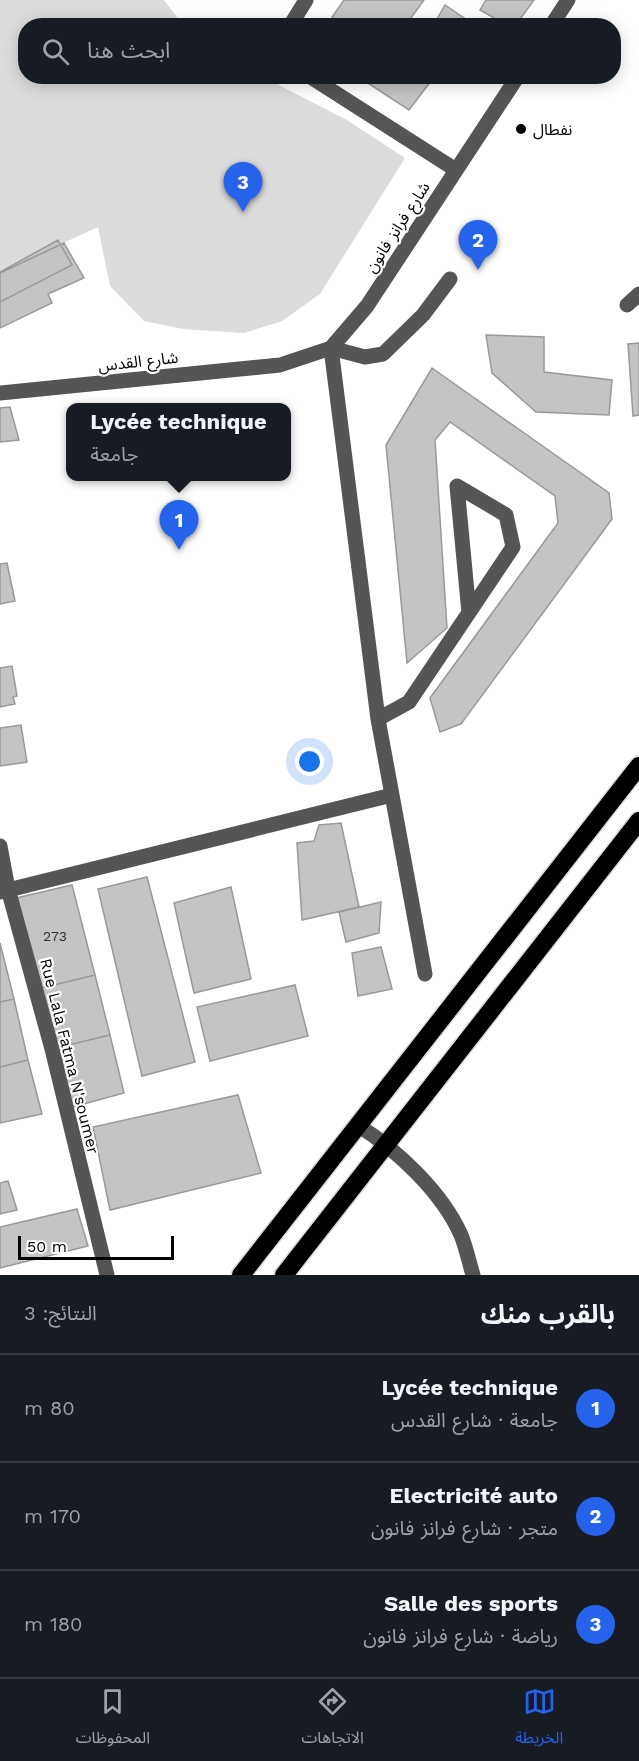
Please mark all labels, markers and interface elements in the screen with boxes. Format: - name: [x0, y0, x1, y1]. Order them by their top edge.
- search box: [18, 18, 621, 84]
- icon: search: [39, 35, 72, 68]
- text: ابحث هنا: [87, 38, 170, 63]
- place label: نفطال: [533, 120, 572, 140]
- marker: نفطال: [514, 122, 528, 136]
- pin: 3: [224, 162, 262, 212]
- street label: شارع فرانز فانون: [361, 178, 436, 278]
- pin: 2: [458, 220, 498, 270]
- street label: شارع القدس: [97, 348, 179, 378]
- popup: [66, 403, 291, 481]
- text: Lycée technique: [90, 409, 267, 434]
- text: جامعة: [90, 442, 139, 466]
- pin: 1: [160, 500, 198, 550]
- your location: [295, 747, 324, 776]
- house number: 273: [43, 928, 67, 944]
- street label: Rue Lala Fatma N'soumer: [36, 956, 103, 1156]
- scale bar: [18, 1233, 174, 1260]
- text: 50 m: [27, 1237, 67, 1256]
- text: بالقرب منك: [481, 1299, 615, 1329]
- text: النتائج: 3: [24, 1301, 97, 1325]
- text: Lycée technique: [382, 1375, 558, 1400]
- text: 80 m: [24, 1396, 75, 1420]
- text: 1: [591, 1396, 600, 1420]
- text: جامعة · شارع القدس: [391, 1408, 558, 1432]
- text: Electricité auto: [390, 1483, 558, 1508]
- text: 170 m: [24, 1504, 81, 1528]
- text: 2: [590, 1504, 601, 1528]
- text: متجر · شارع فرانز فانون: [371, 1516, 558, 1540]
- text: Salle des sports: [384, 1591, 558, 1616]
- text: 180 m: [24, 1612, 82, 1636]
- text: 3: [590, 1612, 601, 1636]
- text: رياضة · شارع فرانز فانون: [363, 1624, 558, 1648]
- tab: المحفوظات: [76, 1685, 150, 1755]
- tab: الاتجاهات: [301, 1685, 364, 1755]
- tab: الخريطة: [515, 1685, 563, 1755]

